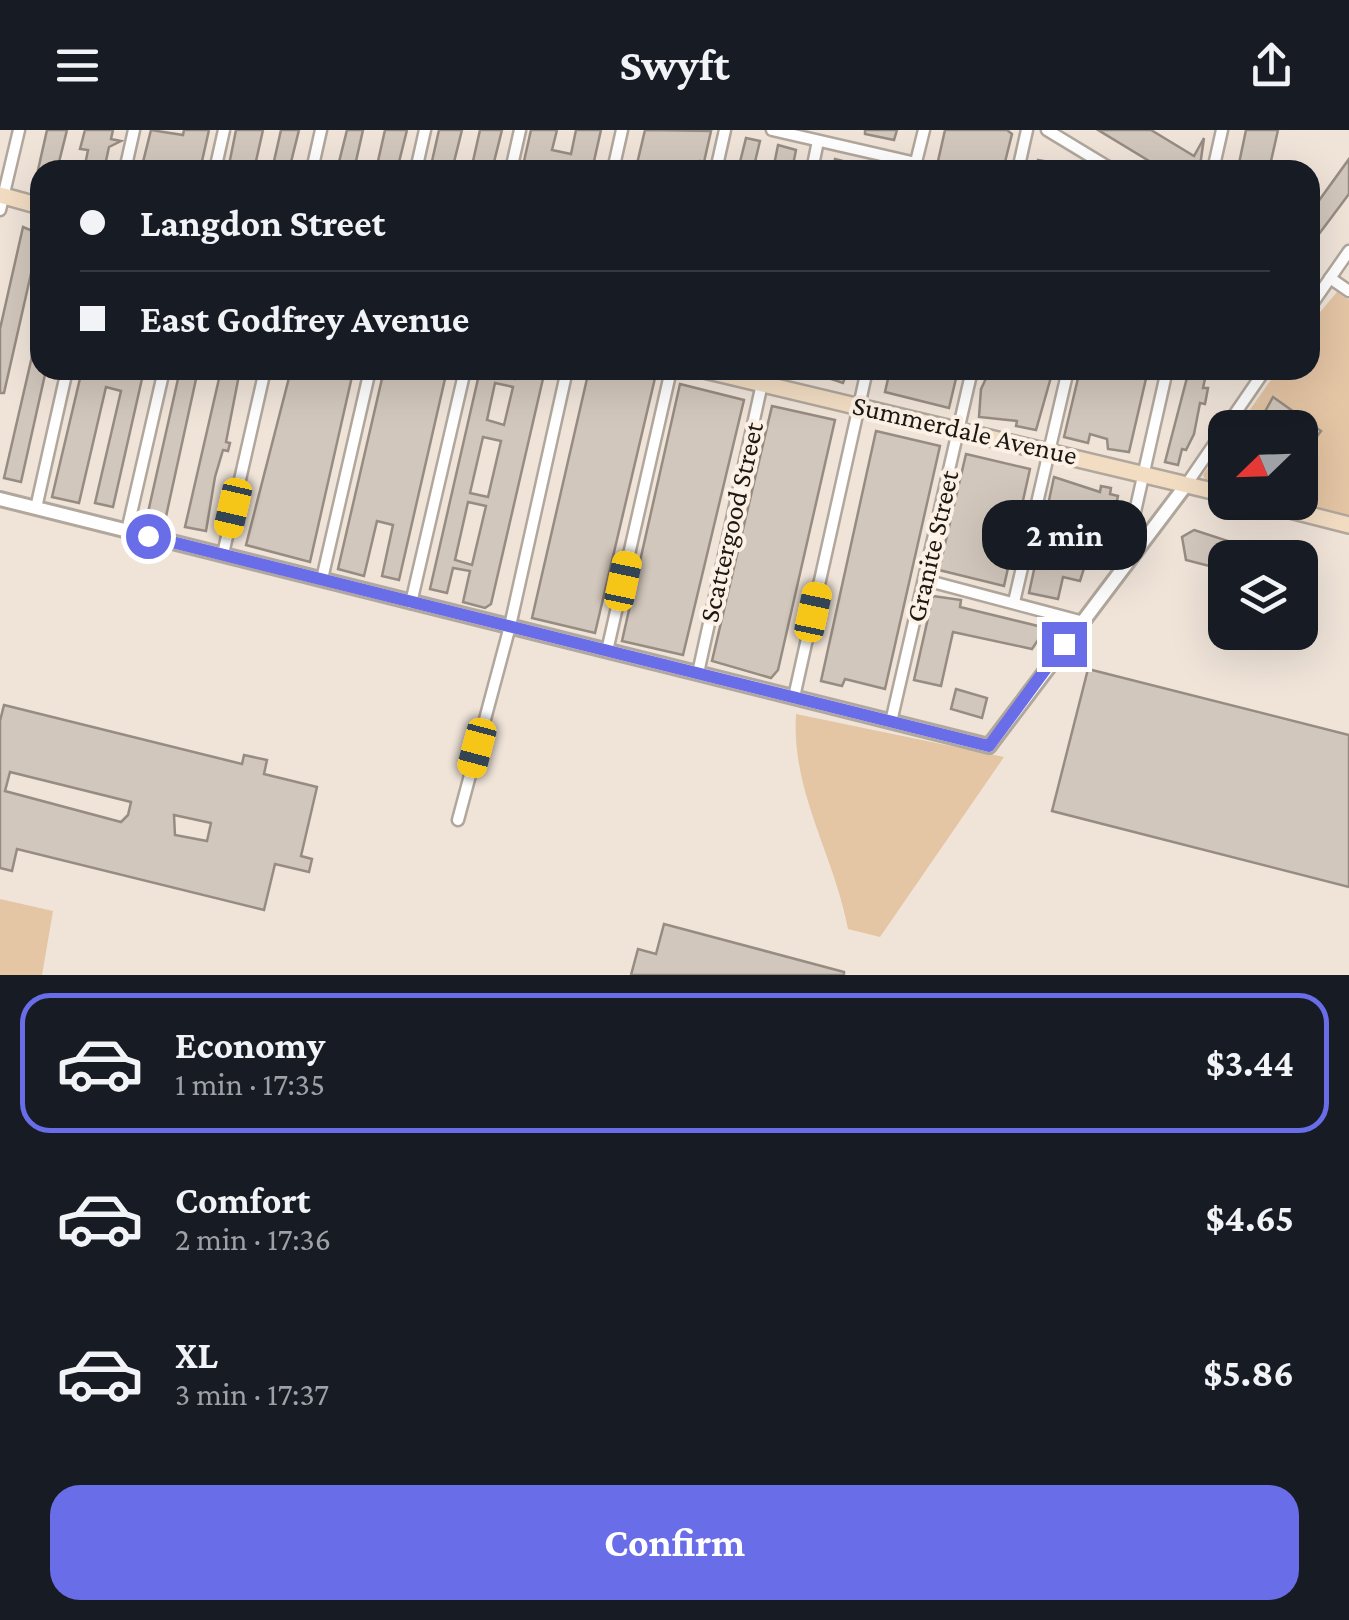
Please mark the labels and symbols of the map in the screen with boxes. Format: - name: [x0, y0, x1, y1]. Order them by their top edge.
- street label: Summerdale Avenue: [850, 389, 1080, 471]
- north arrow: [1208, 410, 1318, 520]
- street label: Scattergood Street: [693, 418, 769, 625]
- street label: Granite Street: [899, 466, 965, 625]
- car: [212, 475, 254, 541]
- callout: 2 min: [982, 499, 1146, 569]
- route start: [126, 514, 171, 559]
- car: [602, 549, 644, 613]
- car: [792, 580, 834, 644]
- route end: [1042, 622, 1087, 667]
- car: [455, 715, 499, 781]

